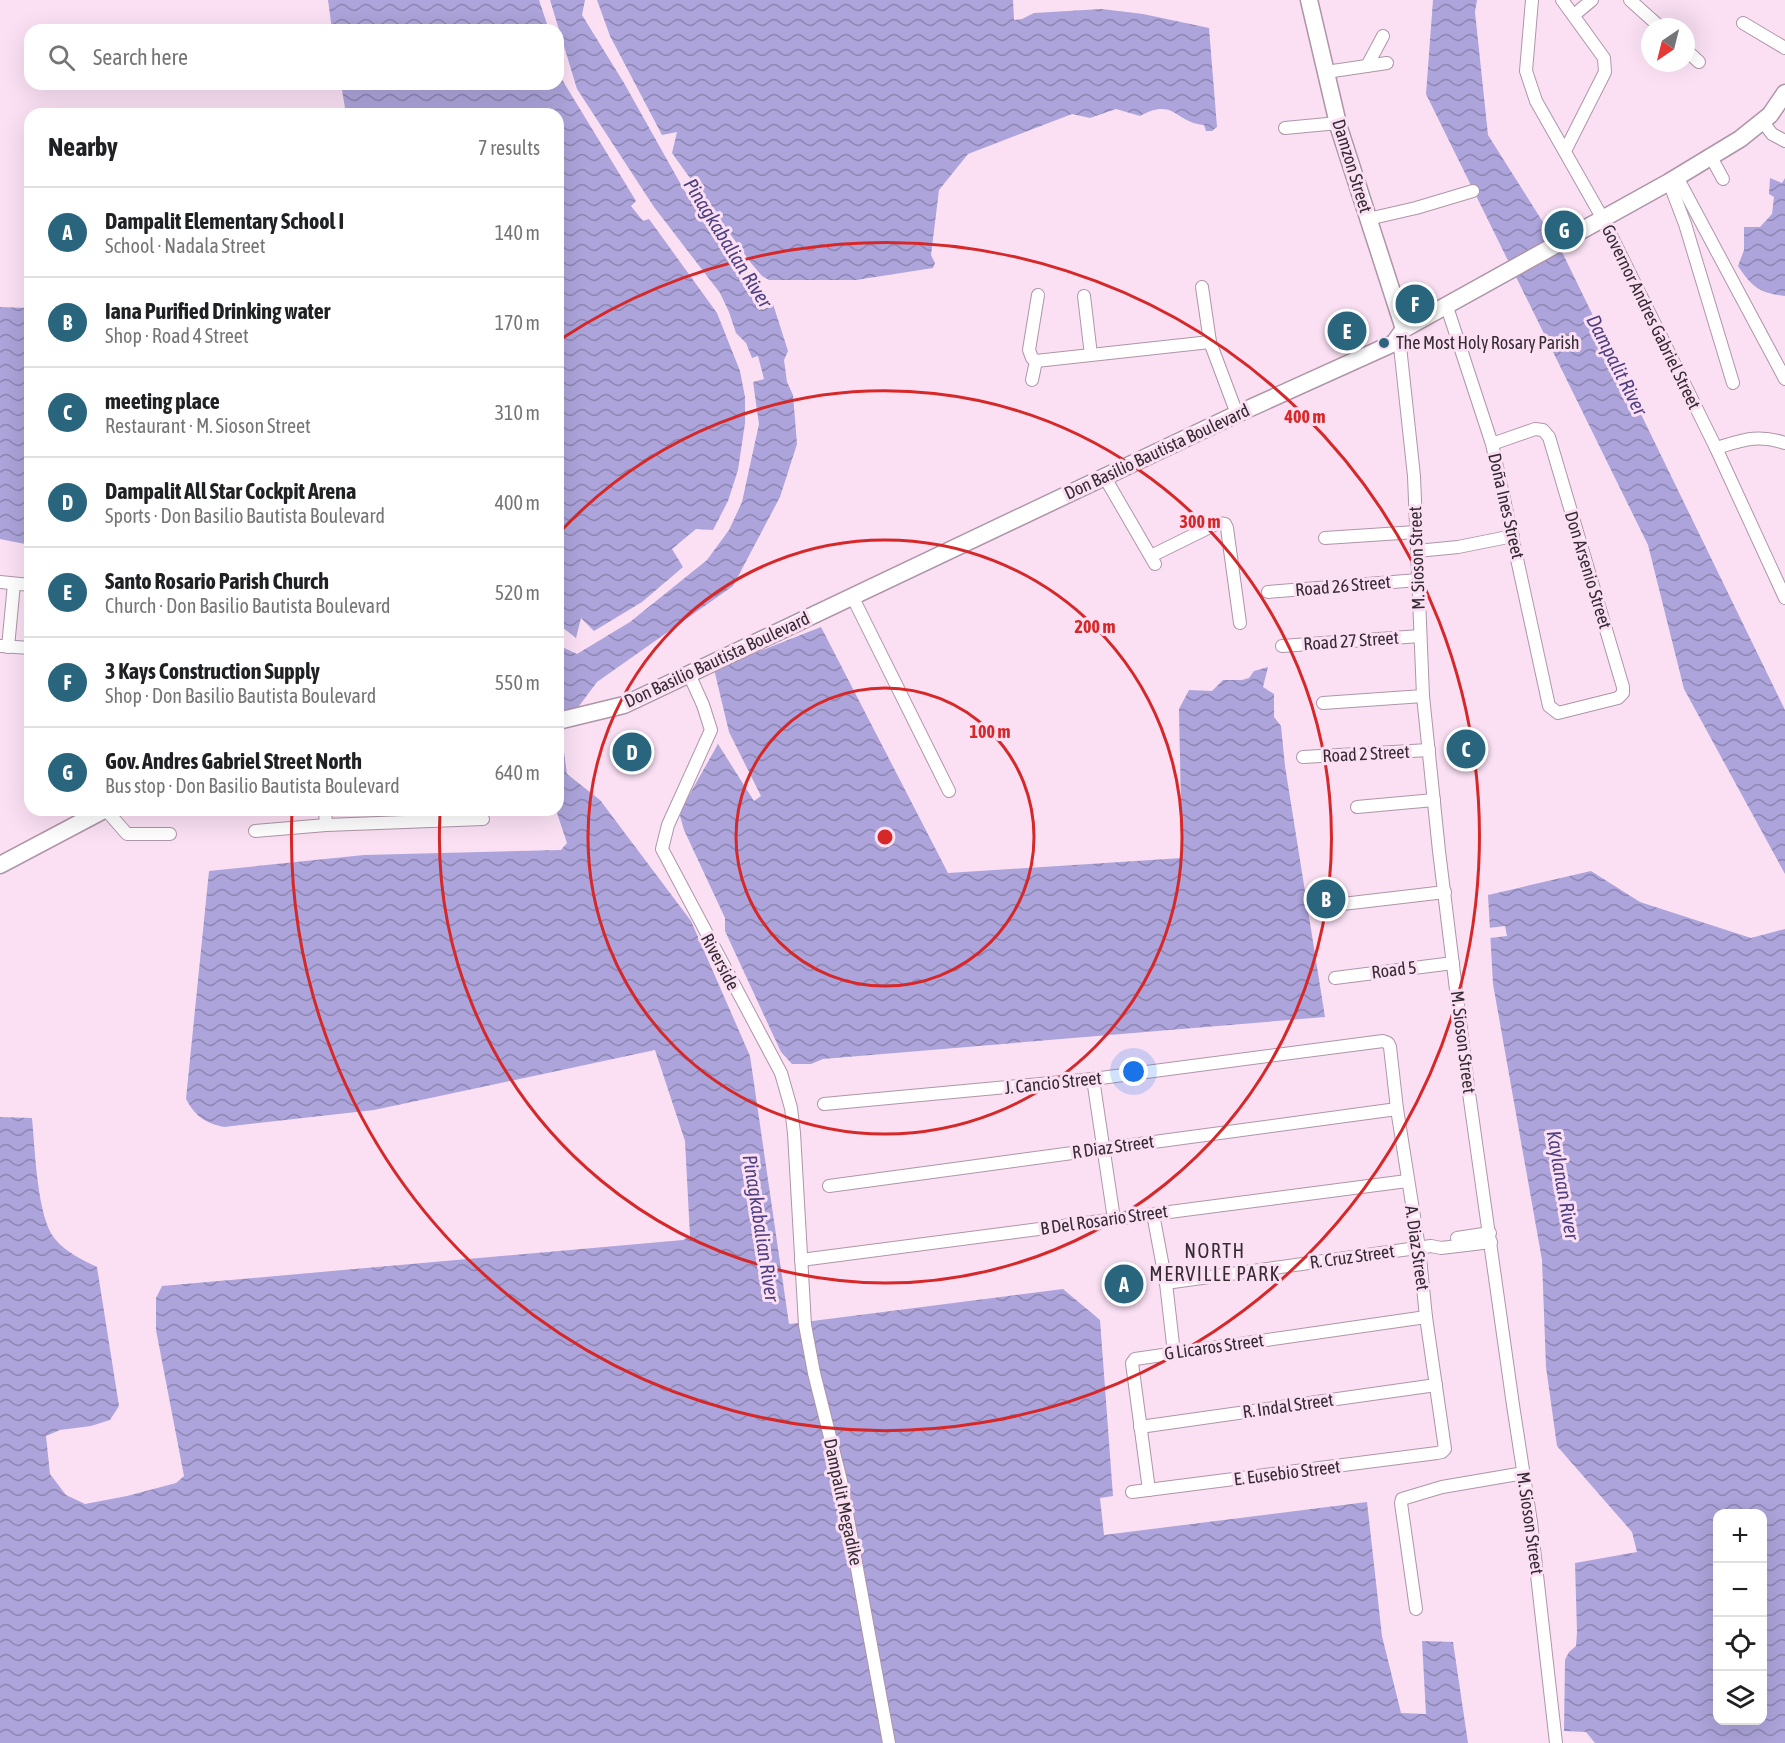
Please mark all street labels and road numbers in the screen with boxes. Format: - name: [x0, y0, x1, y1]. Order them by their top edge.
- street label: Damzon Street: [1328, 116, 1377, 215]
- street label: Governor Andres Gabriel Street: [1598, 221, 1705, 412]
- street label: Don Basilio Bautista Boulevard: [1061, 399, 1253, 504]
- street label: Doña Ines Street: [1484, 451, 1529, 561]
- street label: M. Sioson Street: [1404, 506, 1429, 610]
- street label: Don Arsenio Street: [1561, 509, 1616, 631]
- street label: Road 26 Street: [1294, 571, 1392, 600]
- street label: Don Basilio Bautista Boulevard: [621, 607, 813, 712]
- street label: Road 27 Street: [1302, 627, 1399, 654]
- street label: Road 2 Street: [1322, 741, 1410, 766]
- street label: Riverside: [697, 930, 744, 994]
- street label: Road 5: [1370, 956, 1418, 983]
- street label: M. Sioson Street: [1447, 989, 1480, 1095]
- street label: J. Cancio Street: [1003, 1067, 1103, 1098]
- street label: R Diaz Street: [1071, 1130, 1155, 1163]
- street label: B Del Rosario Street: [1039, 1200, 1169, 1239]
- street label: A. Diaz Street: [1401, 1204, 1434, 1292]
- street label: R. Cruz Street: [1308, 1240, 1396, 1273]
- street label: G Licaros Street: [1163, 1329, 1265, 1364]
- street label: R. Indal Street: [1241, 1389, 1335, 1422]
- street label: Dampalit Megadike: [820, 1436, 867, 1567]
- street label: E. Eusebio Street: [1232, 1456, 1341, 1489]
- street label: M. Sioson Street: [1513, 1470, 1548, 1576]

